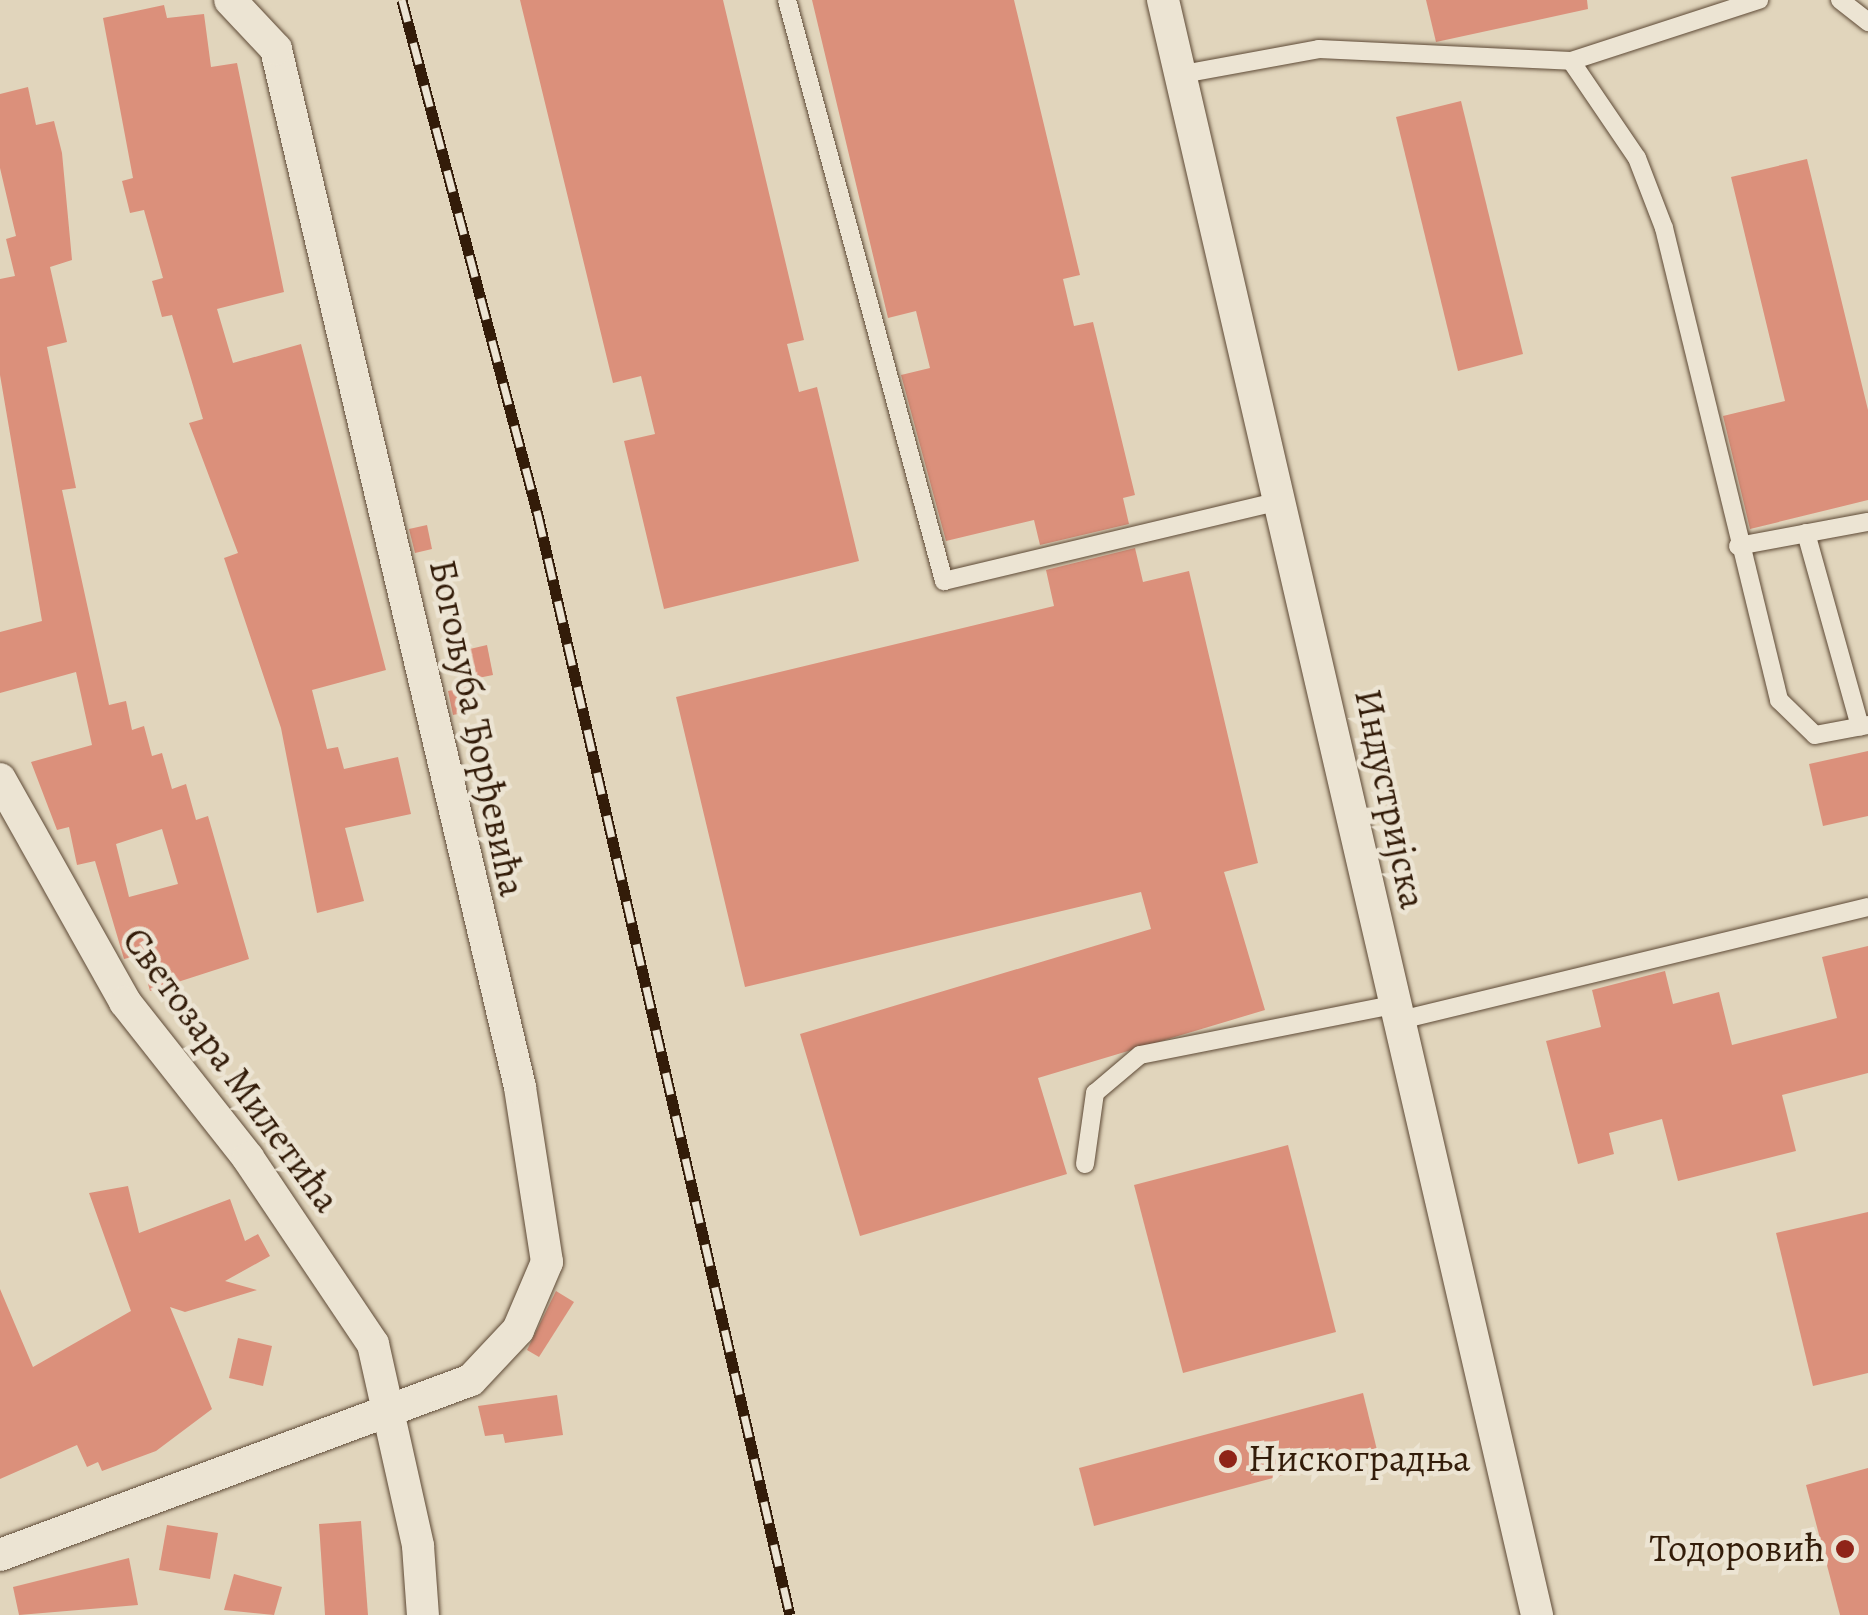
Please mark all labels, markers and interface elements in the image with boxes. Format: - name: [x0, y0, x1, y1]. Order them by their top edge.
- street label: Богољуба Ђорђевића: [419, 556, 535, 900]
- street label: Индустријска: [1344, 685, 1436, 913]
- street label: Светозара Милетића: [112, 919, 350, 1221]
- place label: Нискоградња: [1248, 1436, 1471, 1482]
- marker: Нискоградња: [1217, 1448, 1239, 1470]
- place label: Тодоровић: [1650, 1526, 1825, 1572]
- marker: Тодоровић: [1834, 1538, 1856, 1560]

